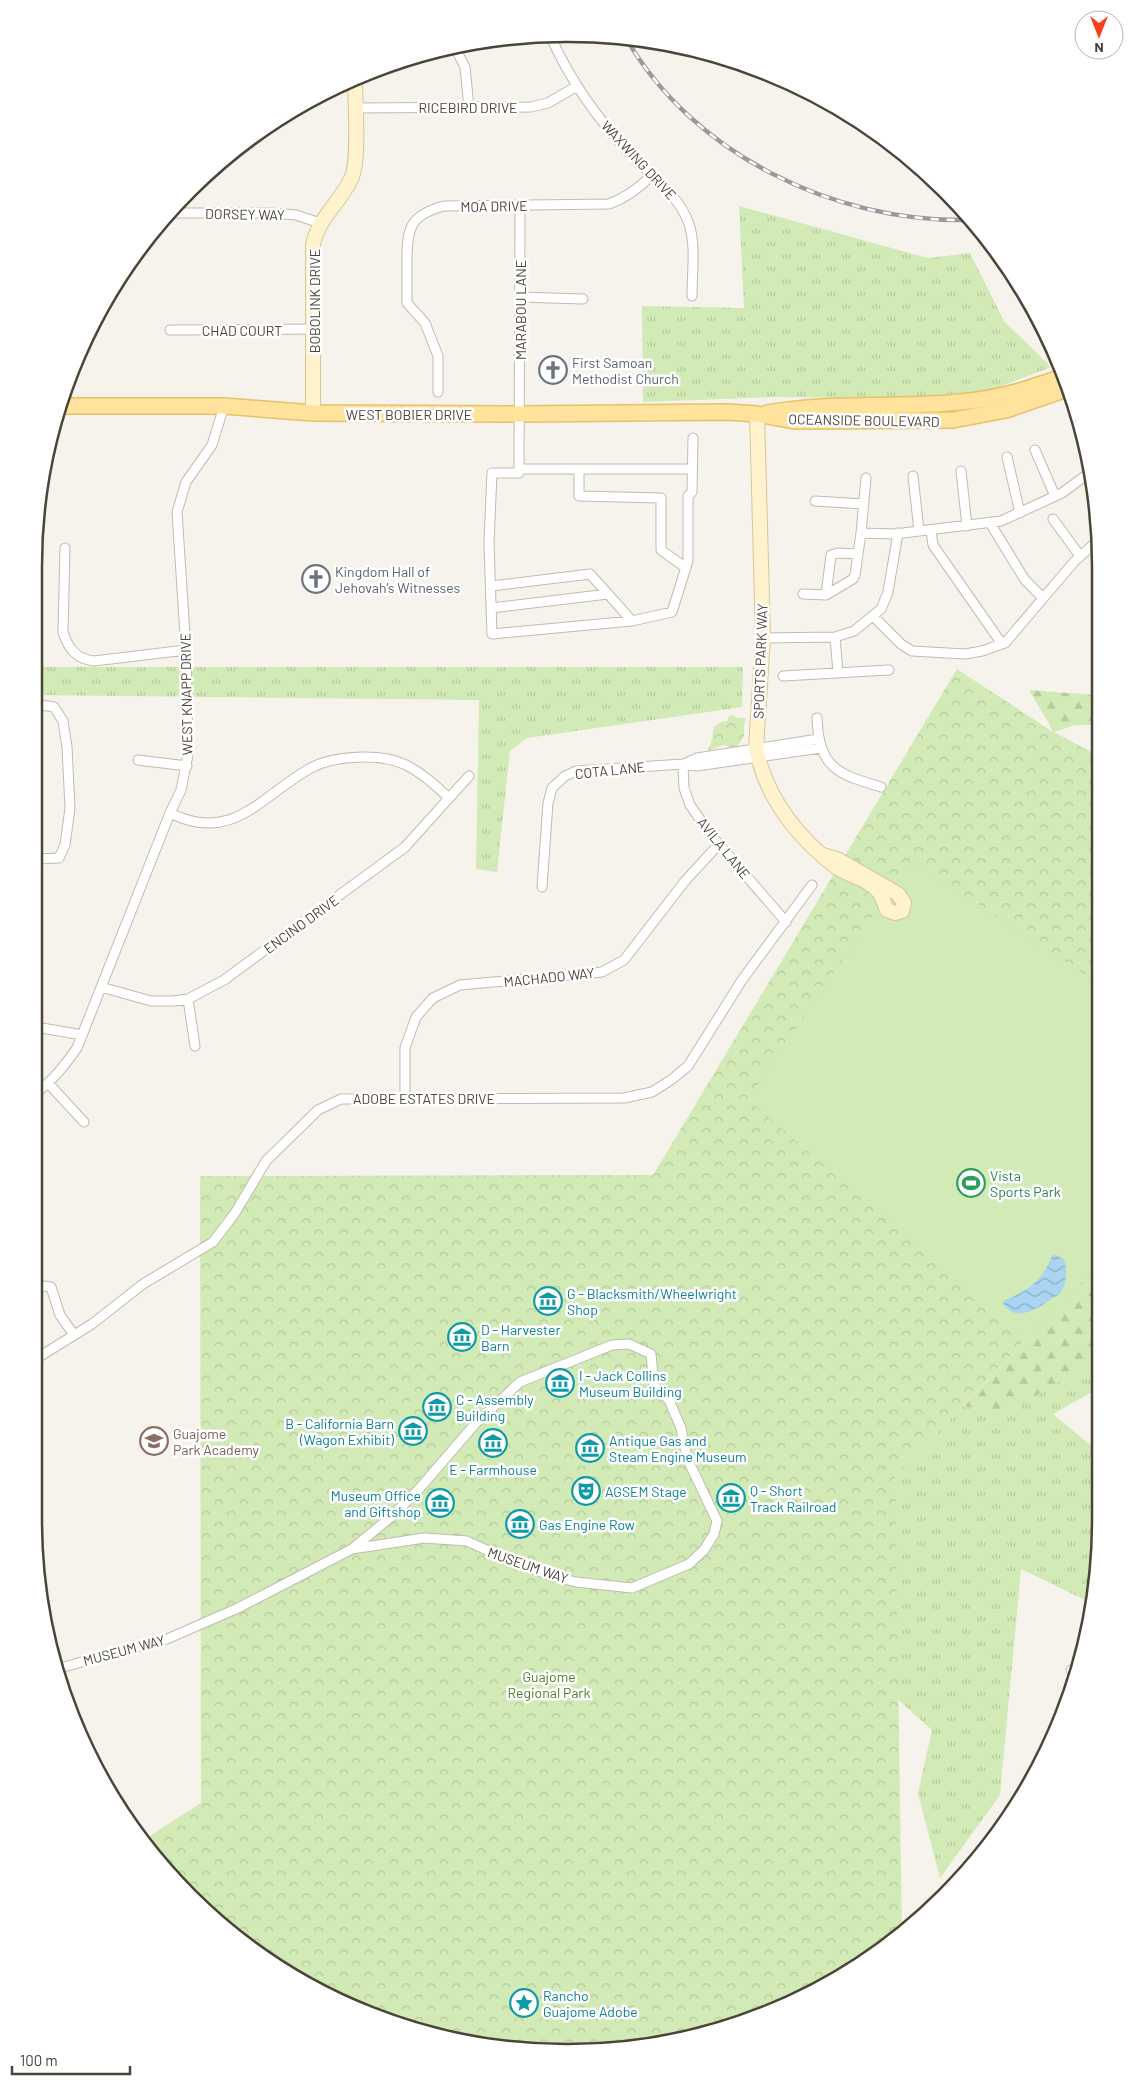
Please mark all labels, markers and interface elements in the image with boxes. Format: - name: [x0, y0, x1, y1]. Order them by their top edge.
- north arrow: [1074, 10, 1124, 60]
- text: N: [1094, 40, 1104, 57]
- street label: RICEBIRD DRIVE: [419, 99, 517, 116]
- street label: WAXWING DRIVE: [598, 117, 680, 203]
- street label: MOA DRIVE: [460, 197, 528, 215]
- street label: DORSEY WAY: [205, 205, 285, 223]
- street label: BOBOLINK DRIVE: [306, 249, 323, 353]
- street label: MARABOU LANE: [512, 260, 529, 360]
- street label: CHAD COURT: [202, 322, 282, 339]
- place label: First Samoan Methodist Church: [572, 354, 679, 387]
- church icon: First Samoan Methodist Church: [538, 355, 568, 385]
- street label: WEST BOBIER DRIVE: [346, 406, 472, 423]
- street label: OCEANSIDE BOULEVARD: [788, 410, 940, 430]
- place label: Kingdom Hall of Jehovah’s Witnesses: [335, 563, 461, 596]
- church icon: Kingdom Hall of Jehovah’s Witnesses: [301, 564, 331, 594]
- street label: SPORTS PARK WAY: [749, 603, 771, 719]
- street label: WEST KNAPP DRIVE: [176, 633, 196, 755]
- street label: COTA LANE: [574, 758, 646, 782]
- street label: AVILA LANE: [694, 814, 754, 882]
- street label: ENCINO DRIVE: [260, 891, 342, 957]
- street label: MACHADO WAY: [503, 964, 595, 990]
- street label: ADOBE ESTATES DRIVE: [353, 1090, 495, 1107]
- place label: Vista Sports Park: [990, 1167, 1061, 1200]
- sports icon: Vista Sports Park: [956, 1168, 986, 1198]
- place label: G - Blacksmith/Wheelwright Shop: [567, 1285, 737, 1318]
- museum icon: G - Blacksmith/Wheelwright Shop: [533, 1286, 563, 1316]
- place label: D - Harvester Barn: [481, 1321, 560, 1354]
- museum icon: D - Harvester Barn: [447, 1322, 477, 1352]
- place label: I - Jack Collins Museum Building: [579, 1367, 682, 1400]
- museum icon: I - Jack Collins Museum Building: [545, 1368, 575, 1398]
- place label: C - Assembly Building: [456, 1391, 534, 1424]
- museum icon: C - Assembly Building: [422, 1392, 452, 1422]
- place label: B - California Barn (Wagon Exhibit): [285, 1415, 394, 1448]
- museum icon: B - California Barn (Wagon Exhibit): [398, 1416, 428, 1446]
- place label: Guajome Park Academy: [173, 1425, 260, 1458]
- school or university icon: Guajome Park Academy: [139, 1426, 169, 1456]
- museum icon: E - Farmhouse: [478, 1428, 508, 1458]
- place label: Antique Gas and Steam Engine Museum: [609, 1432, 747, 1465]
- museum icon: Antique Gas and Steam Engine Museum: [575, 1433, 605, 1463]
- place label: E - Farmhouse: [449, 1461, 537, 1478]
- theatre icon: AGSEM Stage: [571, 1476, 601, 1506]
- place label: Q - Short Track Railroad: [750, 1482, 837, 1515]
- place label: AGSEM Stage: [605, 1483, 687, 1500]
- museum icon: Q - Short Track Railroad: [716, 1483, 746, 1513]
- place label: Museum Office and Giftshop: [331, 1487, 421, 1520]
- museum icon: Museum Office and Giftshop: [425, 1488, 455, 1518]
- museum icon: Gas Engine Row: [505, 1509, 535, 1539]
- place label: Gas Engine Row: [539, 1516, 635, 1533]
- street label: MUSEUM WAY: [486, 1543, 571, 1587]
- street label: MUSEUM WAY: [81, 1631, 167, 1669]
- park label: Guajome Regional Park: [508, 1668, 590, 1701]
- place label: Rancho Guajome Adobe: [543, 1987, 638, 2020]
- place icon: Rancho Guajome Adobe: [509, 1988, 539, 2018]
- scale bar: [12, 2044, 130, 2076]
- text: 100 m: [20, 2051, 58, 2069]

